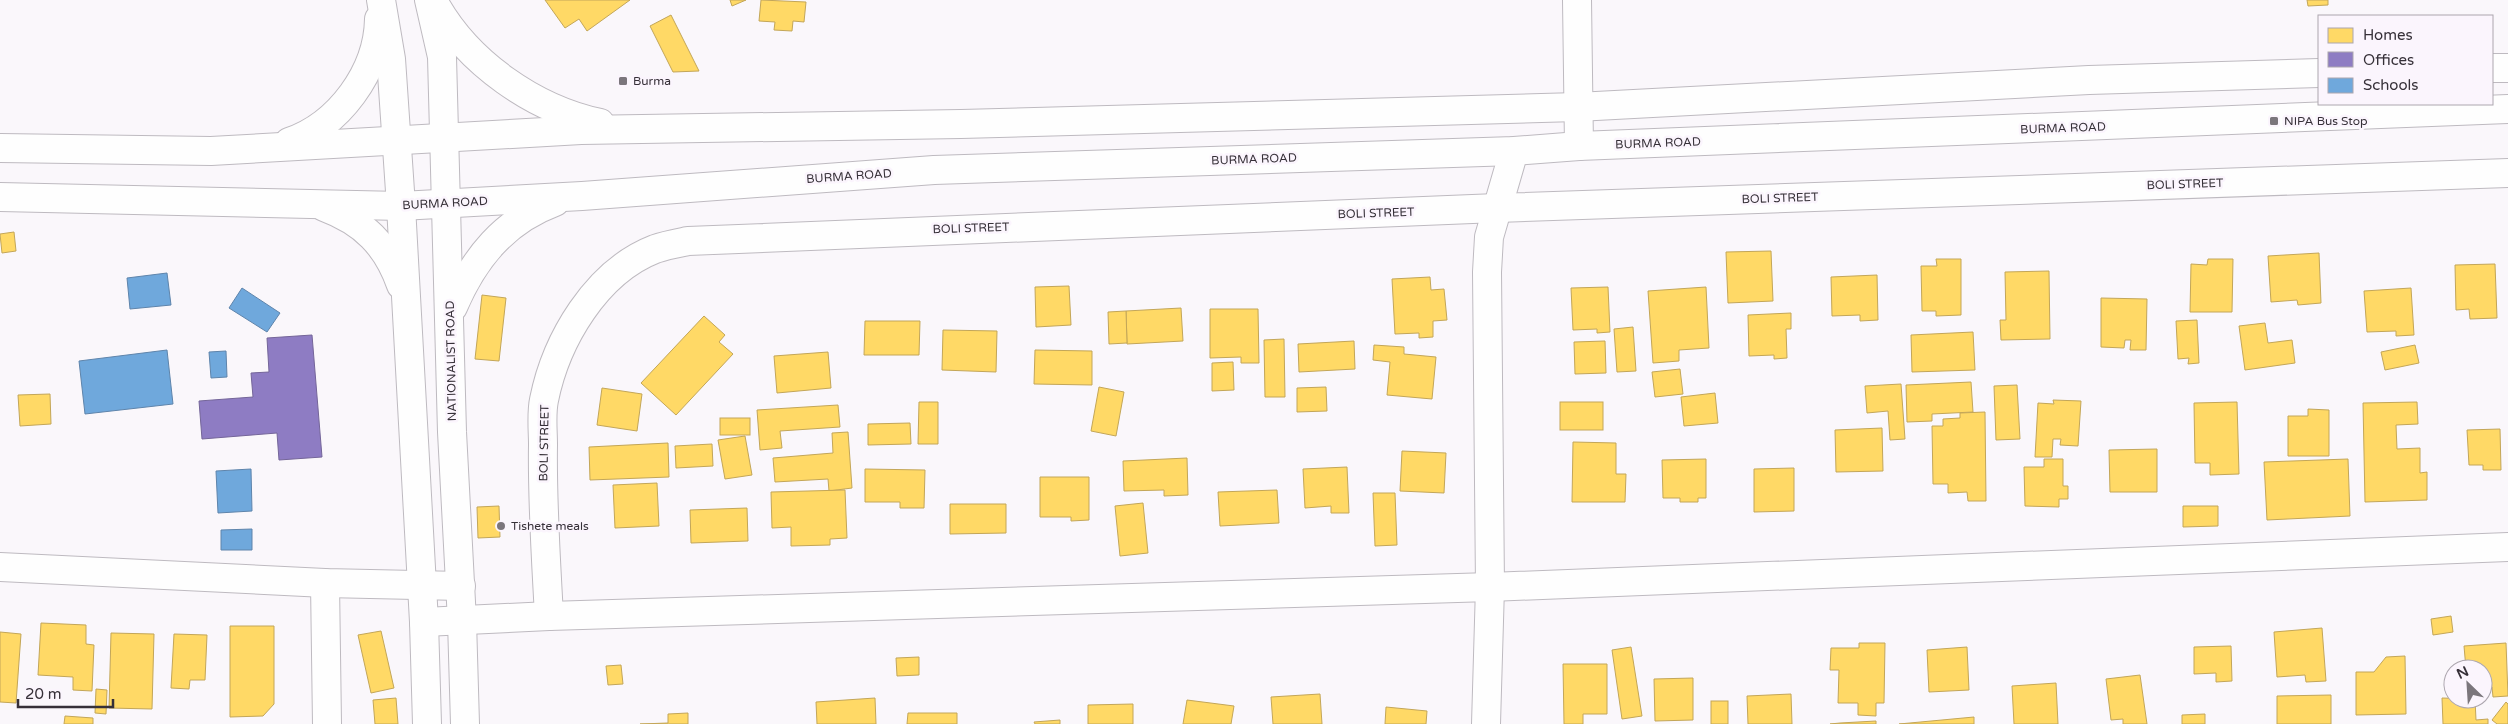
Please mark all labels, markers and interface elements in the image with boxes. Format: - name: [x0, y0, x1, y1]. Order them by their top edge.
- legend: [2318, 15, 2493, 105]
- text: Homes: [2363, 26, 2413, 44]
- text: Offices: [2363, 51, 2414, 69]
- place label: Burma: [633, 74, 671, 88]
- marker: Burma: [617, 75, 629, 87]
- text: Schools: [2363, 76, 2419, 94]
- place label: NIPA Bus Stop: [2284, 114, 2368, 128]
- marker: NIPA Bus Stop: [2268, 115, 2280, 127]
- street label: BURMA ROAD: [2020, 120, 2106, 136]
- street label: BURMA ROAD: [1615, 135, 1701, 151]
- street label: BURMA ROAD: [1211, 151, 1297, 167]
- street label: BURMA ROAD: [806, 166, 892, 186]
- street label: BOLI STREET: [2146, 176, 2224, 192]
- street label: BOLI STREET: [1741, 190, 1819, 206]
- street label: BURMA ROAD: [402, 194, 488, 212]
- street label: BOLI STREET: [1337, 205, 1415, 221]
- street label: BOLI STREET: [932, 220, 1010, 236]
- street label: NATIONALIST ROAD: [443, 301, 459, 421]
- street label: BOLI STREET: [536, 404, 552, 482]
- place label: Tishete meals: [511, 519, 589, 533]
- marker: Tishete meals: [495, 520, 507, 532]
- north arrow: [2443, 659, 2493, 709]
- text: N: [2454, 663, 2471, 683]
- scale bar: [18, 676, 112, 708]
- text: 20 m: [25, 685, 62, 703]

